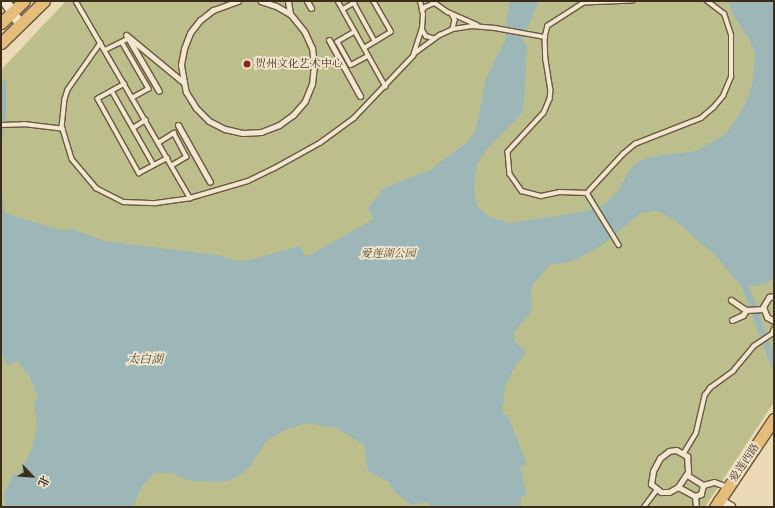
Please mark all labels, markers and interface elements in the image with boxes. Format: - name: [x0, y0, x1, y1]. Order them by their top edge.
- place label: 贺州文化艺术中心: [255, 57, 343, 71]
- marker: 贺州文化艺术中心: [242, 59, 252, 69]
- park label: 爱莲湖公园: [361, 247, 415, 261]
- water label: 太白湖: [127, 353, 163, 367]
- street label: 爱莲西路: [727, 441, 763, 485]
- north arrow: [12, 456, 52, 496]
- text: 北: [34, 473, 52, 489]

